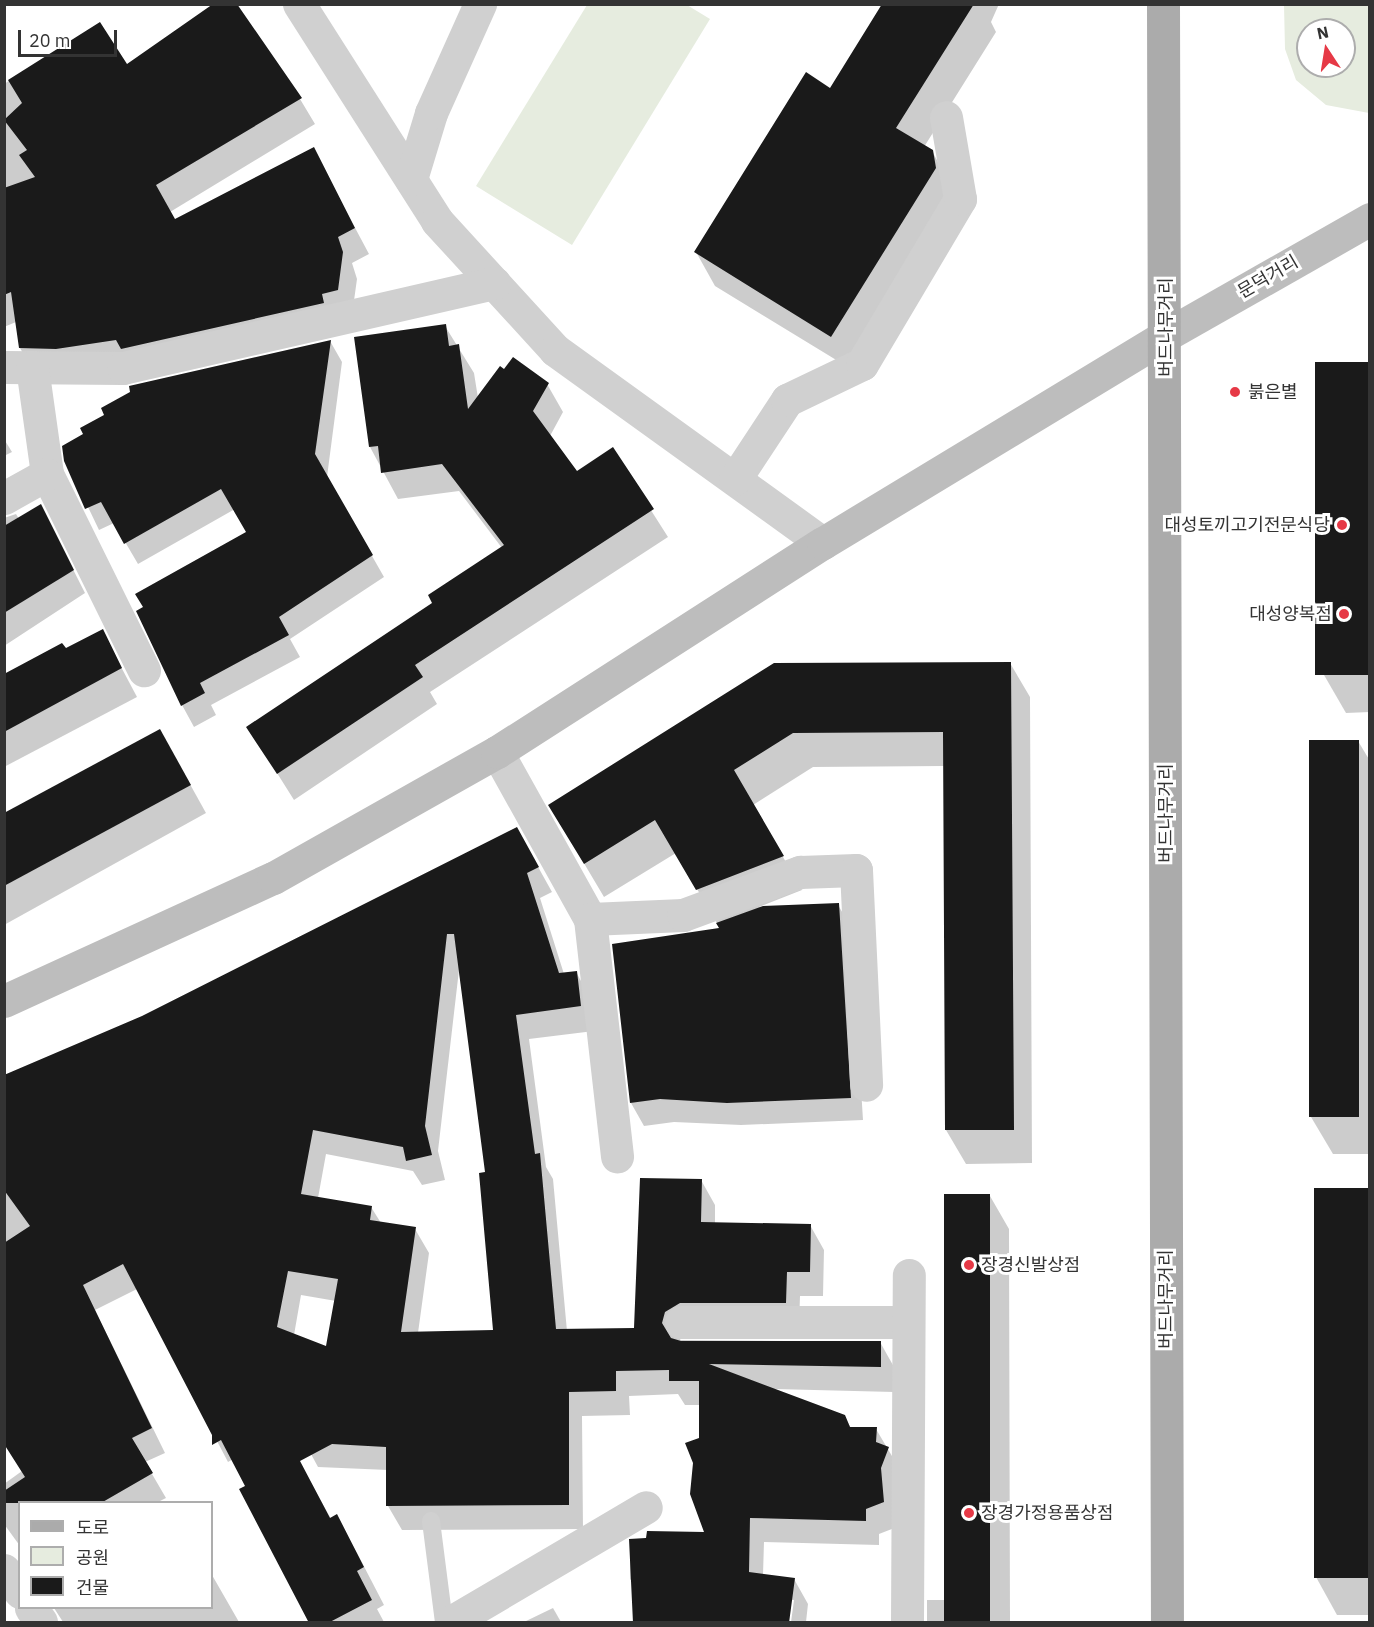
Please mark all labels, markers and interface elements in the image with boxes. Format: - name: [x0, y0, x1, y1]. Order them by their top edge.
- scale bar: [21, 18, 120, 56]
- north arrow: [1296, 18, 1356, 78]
- text: N: [1315, 21, 1330, 43]
- text: 20 m: [29, 29, 71, 52]
- street label: 문덕거리: [1234, 251, 1302, 303]
- street label: 버드나무거리: [1155, 277, 1177, 377]
- place label: 붉은별: [1248, 381, 1298, 403]
- marker: 붉은별: [1226, 383, 1244, 401]
- place label: 대성토끼고기전문식당: [1164, 514, 1330, 536]
- marker: 대성토끼고기전문식당: [1335, 518, 1349, 532]
- place label: 대성양복점: [1249, 603, 1332, 625]
- marker: 대성양복점: [1337, 607, 1351, 621]
- street label: 버드나무거리: [1155, 763, 1177, 863]
- street label: 버드나무거리: [1155, 1249, 1177, 1349]
- place label: 장경신발상점: [981, 1254, 1080, 1276]
- marker: 장경신발상점: [962, 1258, 976, 1272]
- legend: [18, 1501, 213, 1609]
- place label: 장경가정용품상점: [981, 1502, 1113, 1524]
- marker: 장경가정용품상점: [962, 1506, 976, 1520]
- text: 도로: [76, 1516, 109, 1539]
- text: 공원: [76, 1546, 109, 1569]
- text: 건물: [76, 1576, 109, 1599]

